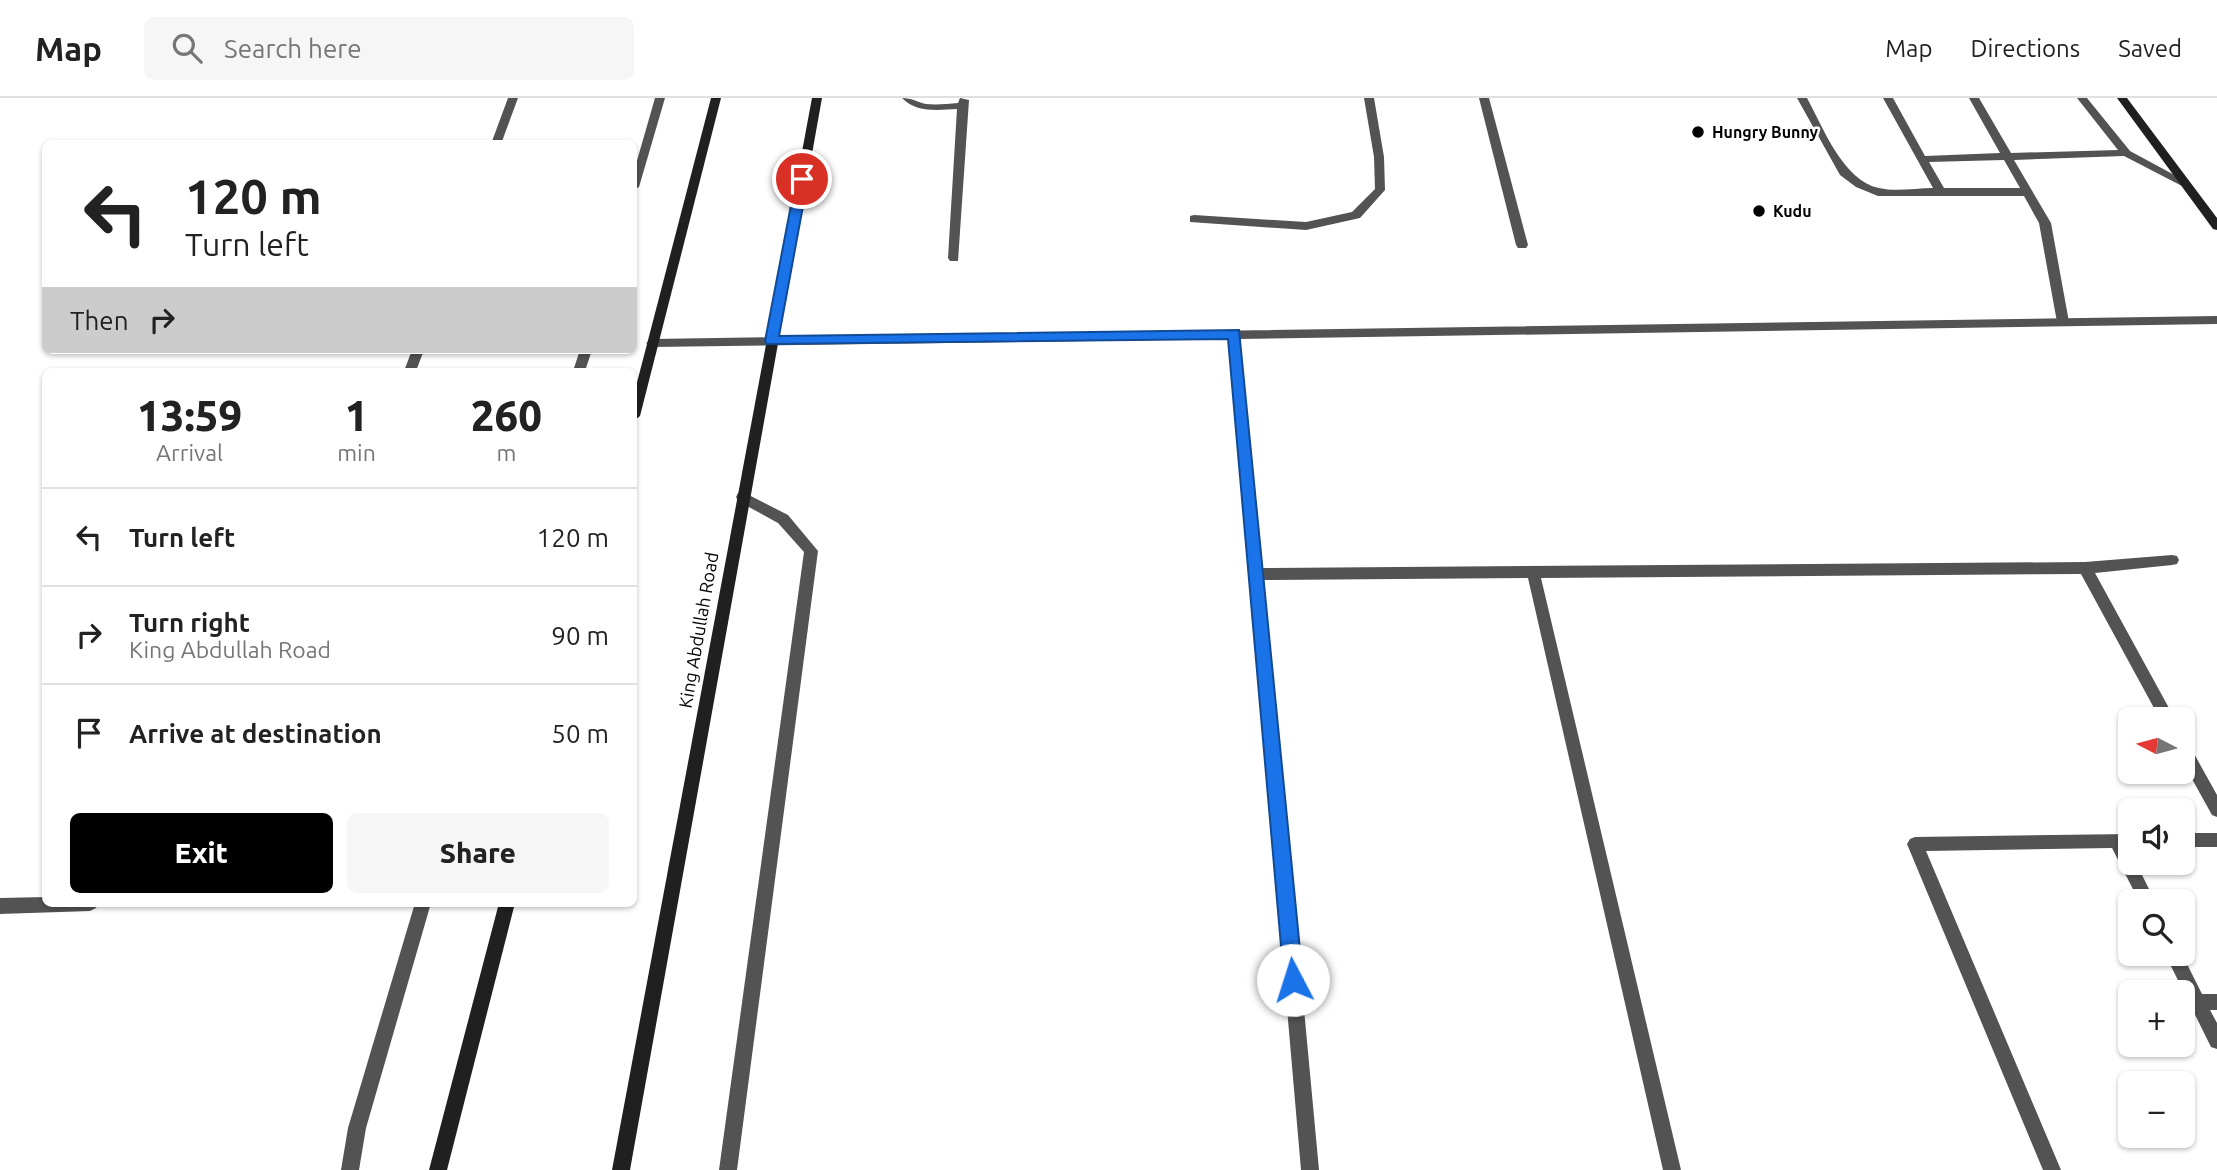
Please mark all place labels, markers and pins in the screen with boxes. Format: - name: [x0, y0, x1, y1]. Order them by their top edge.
- place label: Hungry Bunny: [1712, 123, 1819, 141]
- marker: Hungry Bunny: [1690, 124, 1706, 140]
- pin: [772, 149, 832, 209]
- place label: Kudu: [1773, 202, 1812, 220]
- marker: Kudu: [1751, 203, 1767, 219]

